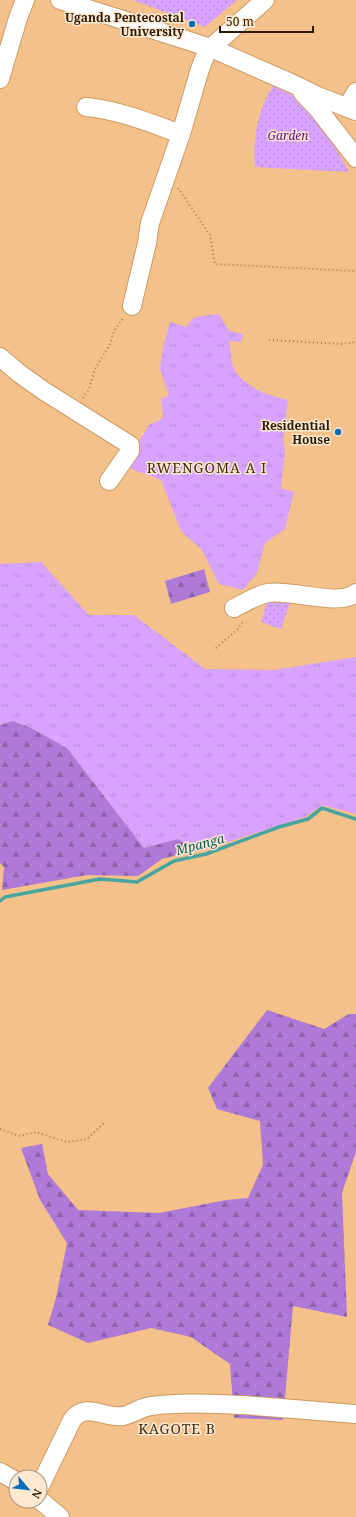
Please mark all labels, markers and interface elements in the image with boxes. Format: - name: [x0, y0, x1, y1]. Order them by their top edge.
- scale bar: [220, 8, 313, 34]
- place label: Uganda Pentecostal University: [65, 9, 185, 40]
- text: 50 m: [226, 13, 254, 30]
- marker: Uganda Pentecostal University: [187, 19, 197, 29]
- park label: Garden: [268, 127, 308, 144]
- place label: Residential House: [261, 417, 331, 448]
- marker: Residential House: [333, 427, 343, 437]
- district label: RWENGOMA A I: [147, 458, 267, 477]
- water label: Mpanga: [173, 829, 227, 859]
- district label: KAGOTE B: [138, 1419, 216, 1438]
- north arrow: [8, 1469, 48, 1509]
- text: N: [28, 1487, 46, 1502]

